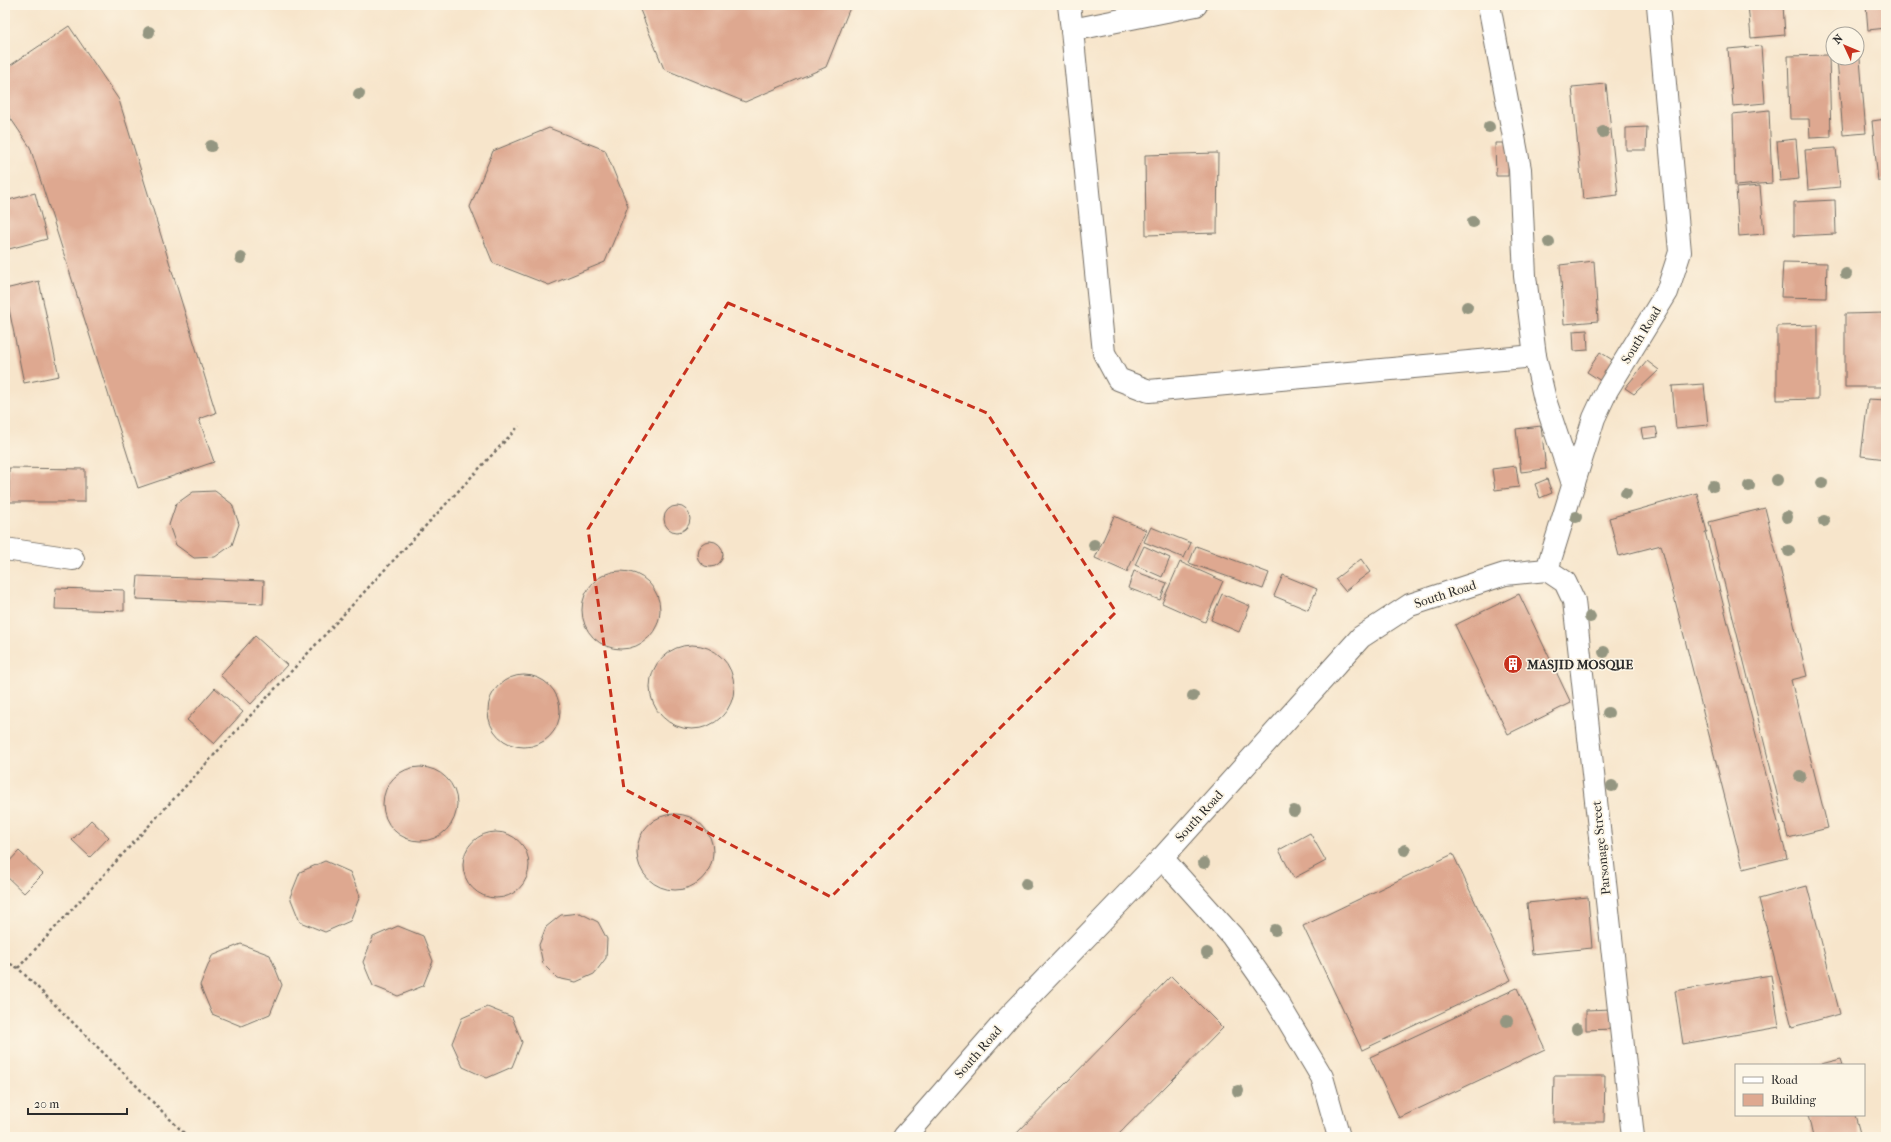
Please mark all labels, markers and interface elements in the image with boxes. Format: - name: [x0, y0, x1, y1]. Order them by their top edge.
- north arrow: [1825, 26, 1865, 66]
- text: N: [1831, 31, 1846, 47]
- street label: South Road: [1618, 303, 1664, 366]
- street label: South Road: [1412, 577, 1479, 611]
- building icon: MASJID MOSQUE: [1502, 653, 1524, 675]
- place label: MASJID MOSQUE: [1526, 657, 1633, 673]
- street label: South Road: [1172, 786, 1227, 845]
- street label: Parsonage Street: [1589, 800, 1613, 896]
- street label: South Road: [951, 1022, 1005, 1081]
- legend: [1735, 1064, 1865, 1116]
- text: Road: [1771, 1073, 1798, 1087]
- scale bar: [28, 1090, 127, 1116]
- text: Building: [1771, 1093, 1816, 1107]
- text: 20 m: [34, 1097, 59, 1111]

